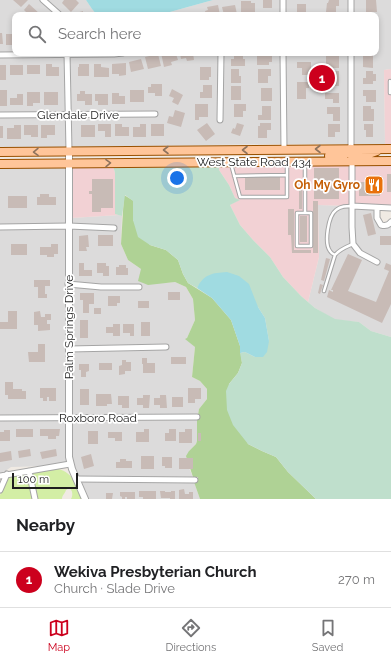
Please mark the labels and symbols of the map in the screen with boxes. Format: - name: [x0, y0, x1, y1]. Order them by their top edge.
- pin: 1: [309, 63, 335, 93]
- street label: Glendale Drive: [37, 108, 119, 122]
- one-way arrow: [315, 145, 321, 153]
- one-way arrow: [163, 146, 169, 155]
- one-way arrow: [242, 146, 248, 154]
- one-way arrow: [33, 148, 39, 156]
- street label: West State Road 434: [197, 155, 312, 169]
- one-way arrow: [105, 159, 111, 167]
- your location: [167, 168, 187, 188]
- restaurant icon: Oh My Gyro: [363, 174, 385, 196]
- place label: Oh My Gyro: [294, 178, 360, 192]
- street label: Palm Springs Drive: [62, 275, 76, 379]
- street label: Roxboro Road: [59, 411, 137, 425]
- scale bar: [12, 471, 78, 490]

